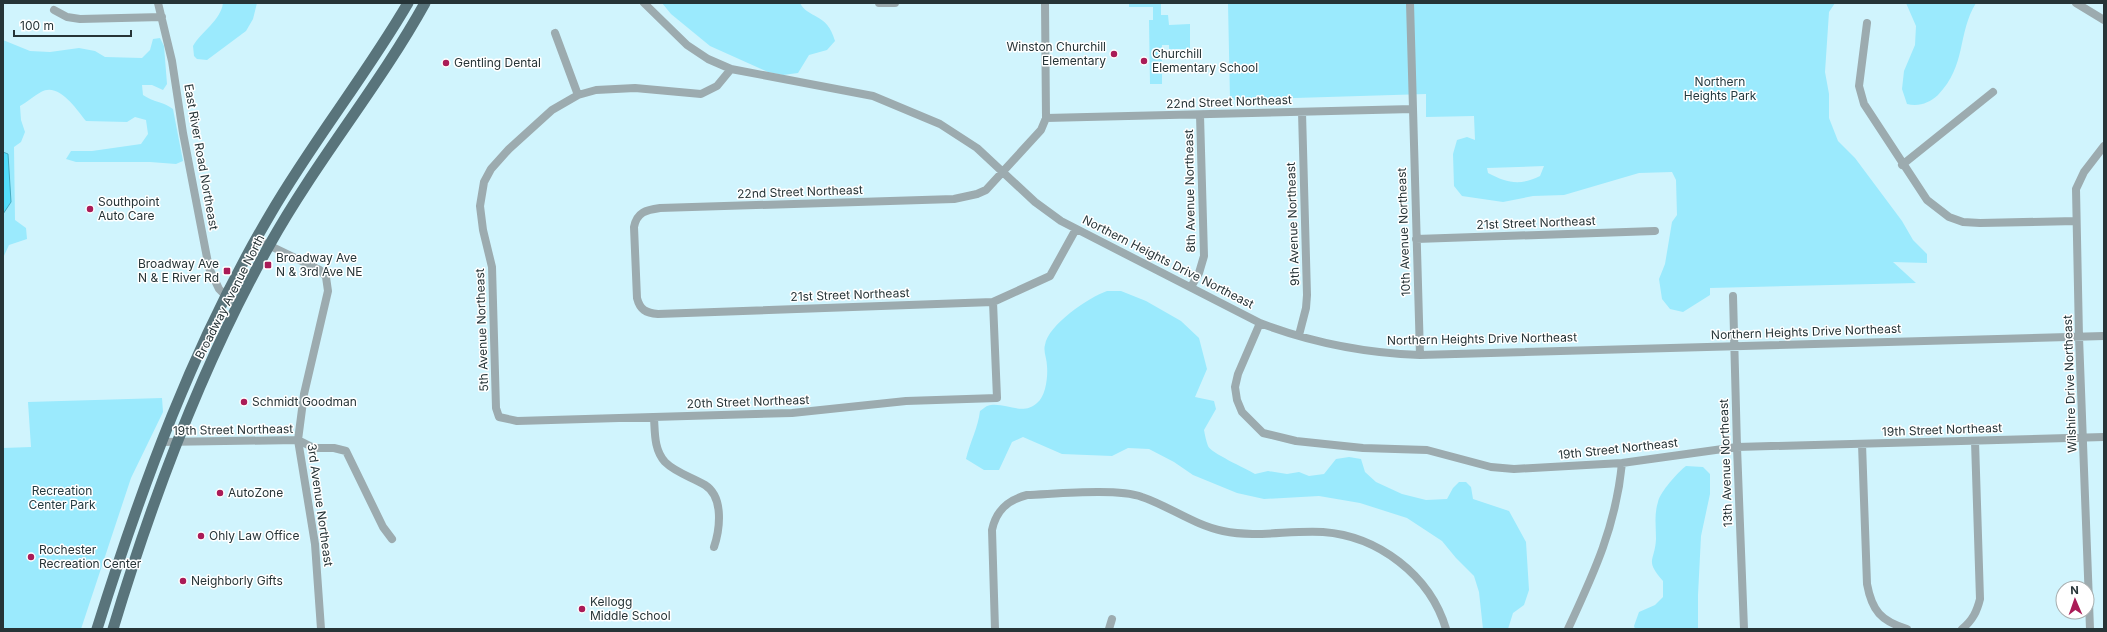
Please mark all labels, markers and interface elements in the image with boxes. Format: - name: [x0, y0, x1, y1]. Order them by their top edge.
- scale bar: [14, 12, 131, 38]
- text: 100 m: [20, 18, 54, 33]
- place label: Winston Churchill Elementary: [1006, 39, 1106, 68]
- place label: Churchill Elementary School: [1152, 46, 1258, 75]
- marker: Winston Churchill Elementary: [1109, 49, 1119, 59]
- place label: Gentling Dental: [454, 55, 541, 70]
- marker: Churchill Elementary School: [1139, 56, 1149, 66]
- marker: Gentling Dental: [441, 58, 451, 68]
- park label: Northern Heights Park: [1684, 74, 1757, 103]
- street label: East River Road Northeast: [181, 83, 222, 231]
- street label: 22nd Street Northeast: [1166, 92, 1292, 111]
- street label: 8th Avenue Northeast: [1181, 129, 1198, 253]
- street label: 9th Avenue Northeast: [1283, 162, 1302, 286]
- street label: 10th Avenue Northeast: [1394, 167, 1413, 297]
- street label: 22nd Street Northeast: [737, 182, 863, 201]
- place label: Southpoint Auto Care: [98, 194, 160, 223]
- marker: Southpoint Auto Care: [85, 204, 95, 214]
- street label: Northern Heights Drive Northeast: [1080, 212, 1256, 311]
- street label: 21st Street Northeast: [1476, 213, 1596, 232]
- street label: Broadway Avenue North: [192, 232, 267, 361]
- place label: Broadway Ave N & 3rd Ave NE: [276, 250, 363, 279]
- place label: Broadway Ave N & E River Rd: [138, 256, 219, 285]
- marker: Broadway Ave N & 3rd Ave NE: [263, 260, 273, 270]
- marker: Broadway Ave N & E River Rd: [222, 266, 232, 276]
- street label: 5th Avenue Northeast: [472, 268, 491, 392]
- street label: 21st Street Northeast: [790, 285, 910, 304]
- street label: Wilshire Drive Northeast: [2060, 315, 2079, 453]
- street label: Northern Heights Drive Northeast: [1711, 321, 1901, 342]
- street label: Northern Heights Drive Northeast: [1387, 329, 1577, 348]
- street label: 20th Street Northeast: [686, 392, 810, 411]
- place label: Schmidt Goodman: [252, 394, 357, 409]
- marker: Schmidt Goodman: [239, 397, 249, 407]
- street label: 13th Avenue Northeast: [1716, 399, 1735, 527]
- street label: 19th Street Northeast: [1882, 420, 2002, 439]
- street label: 19th Street Northeast: [173, 421, 293, 438]
- street label: 19th Street Northeast: [1557, 435, 1679, 462]
- street label: 3rd Avenue Northeast: [304, 442, 337, 567]
- park label: Recreation Center Park: [28, 483, 96, 512]
- place label: AutoZone: [228, 485, 283, 500]
- marker: AutoZone: [215, 488, 225, 498]
- place label: Ohly Law Office: [209, 528, 299, 543]
- marker: Ohly Law Office: [196, 531, 206, 541]
- place label: Rochester Recreation Center: [39, 542, 142, 571]
- marker: Rochester Recreation Center: [26, 552, 36, 562]
- place label: Neighborly Gifts: [191, 573, 283, 588]
- marker: Neighborly Gifts: [178, 576, 188, 586]
- north arrow: [2055, 580, 2095, 620]
- text: N: [2070, 583, 2079, 597]
- place label: Kellogg Middle School: [590, 594, 671, 623]
- marker: Kellogg Middle School: [577, 604, 587, 614]

